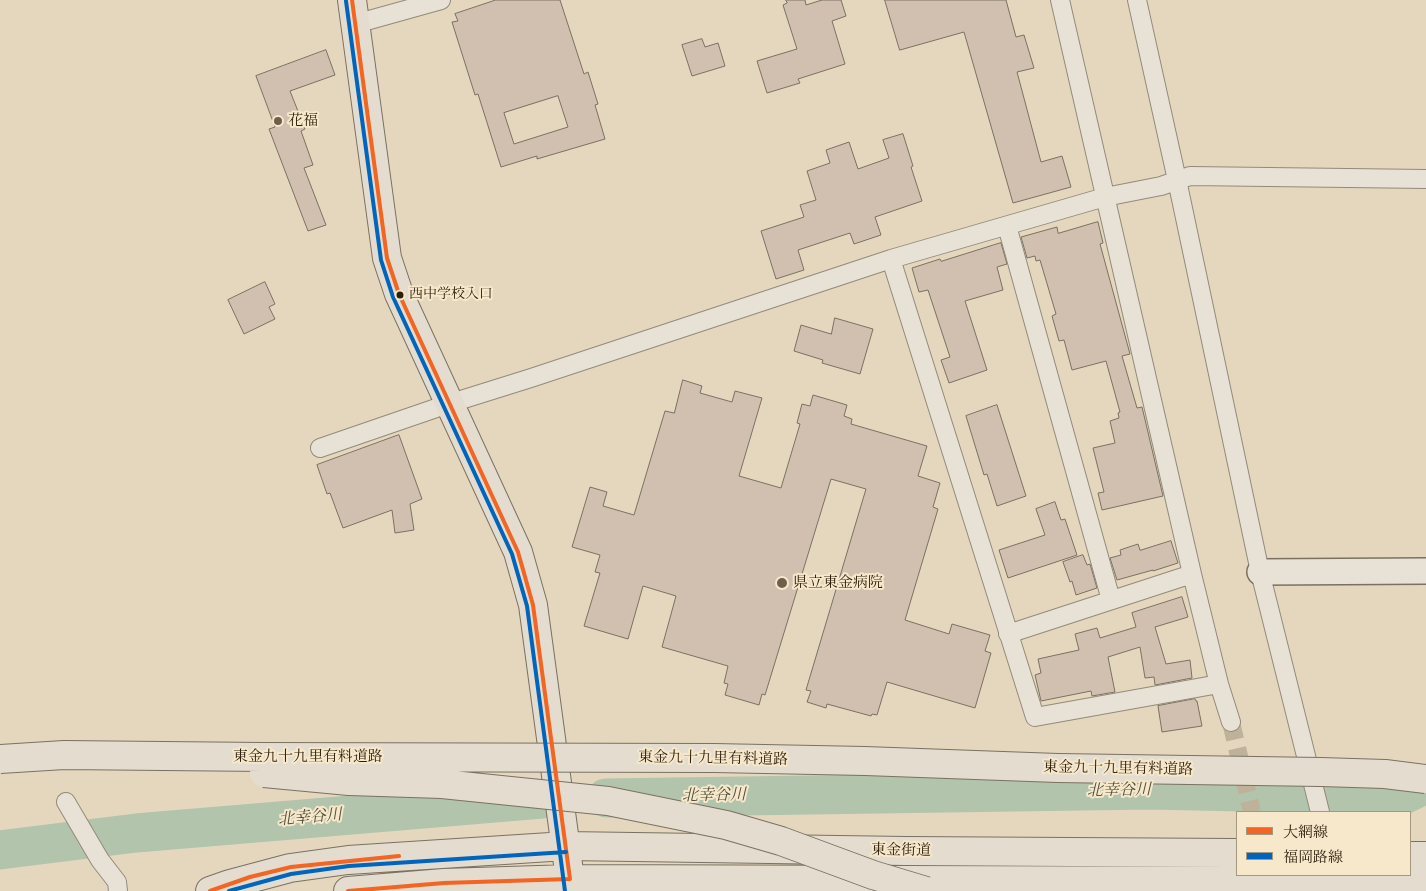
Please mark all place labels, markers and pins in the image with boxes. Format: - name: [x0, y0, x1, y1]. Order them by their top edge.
- place label: 花福: [288, 112, 318, 130]
- marker: 花福: [272, 115, 284, 127]
- place label: 西中学校入口: [409, 287, 493, 303]
- marker: 西中学校入口: [395, 290, 405, 300]
- place label: 県立東金病院: [793, 574, 883, 592]
- marker: 県立東金病院: [775, 576, 789, 590]

